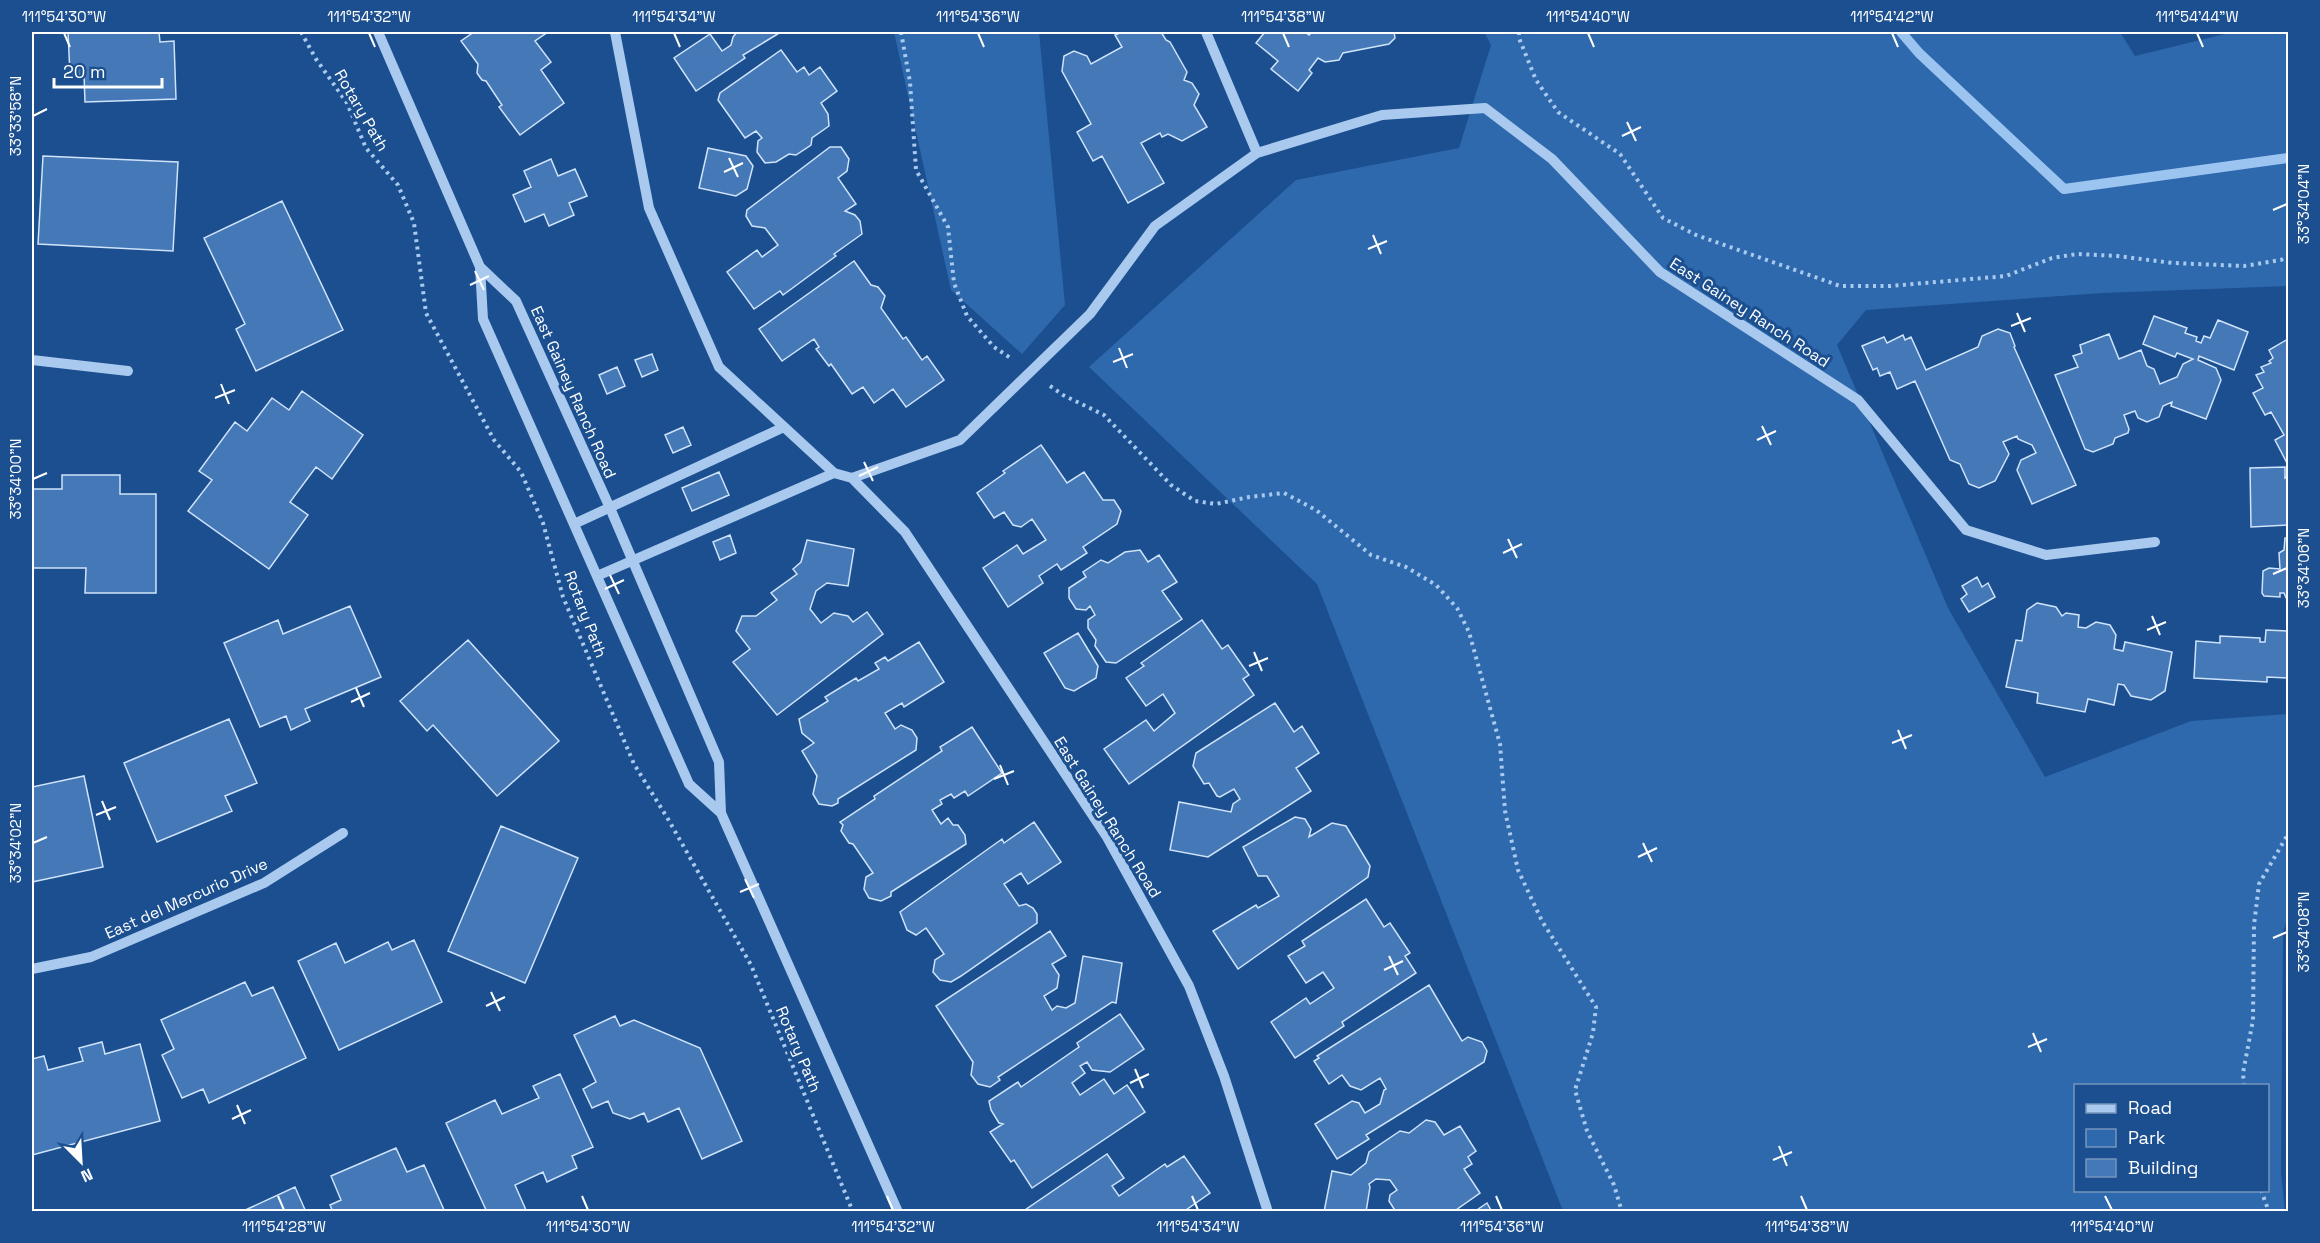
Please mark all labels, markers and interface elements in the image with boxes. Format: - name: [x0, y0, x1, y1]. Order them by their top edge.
- text: 111°54'30"W: [22, 7, 106, 26]
- text: 111°54'32"W: [327, 7, 411, 26]
- text: 111°54'34"W: [632, 7, 716, 26]
- text: 111°54'36"W: [936, 7, 1020, 26]
- text: 111°54'38"W: [1241, 7, 1325, 26]
- text: 111°54'40"W: [1546, 7, 1630, 26]
- text: 111°54'42"W: [1850, 7, 1934, 26]
- text: 111°54'44"W: [2155, 7, 2239, 26]
- scale bar: [54, 51, 162, 89]
- text: 20 m: [63, 60, 106, 83]
- street label: Rotary Path: [330, 65, 394, 155]
- text: 33°33'58"N: [6, 76, 25, 156]
- text: 33°34'04"N: [2294, 164, 2313, 244]
- street label: East Gainey Ranch Road: [1666, 253, 1834, 372]
- street label: East Gainey Ranch Road: [526, 303, 621, 482]
- text: 33°34'00"N: [6, 438, 25, 520]
- text: 33°34'06"N: [2294, 528, 2313, 608]
- street label: Rotary Path: [559, 568, 612, 661]
- street label: East Gainey Ranch Road: [1049, 733, 1166, 902]
- text: 33°34'02"N: [6, 803, 25, 883]
- street label: East del Mercurio Drive: [101, 853, 271, 944]
- text: 33°34'08"N: [2294, 892, 2313, 972]
- street label: Rotary Path: [771, 1003, 826, 1095]
- legend: [2074, 1084, 2269, 1192]
- text: Road: [2128, 1096, 2172, 1119]
- text: Park: [2128, 1126, 2166, 1149]
- north arrow: [51, 1132, 111, 1192]
- text: Building: [2128, 1156, 2198, 1179]
- text: N: [78, 1163, 96, 1187]
- text: 111°54'28"W: [242, 1217, 326, 1236]
- text: 111°54'30"W: [546, 1217, 630, 1236]
- text: 111°54'32"W: [851, 1217, 935, 1236]
- text: 111°54'34"W: [1156, 1217, 1240, 1236]
- text: 111°54'36"W: [1460, 1217, 1544, 1236]
- text: 111°54'38"W: [1765, 1217, 1849, 1236]
- text: 111°54'40"W: [2070, 1217, 2154, 1236]

